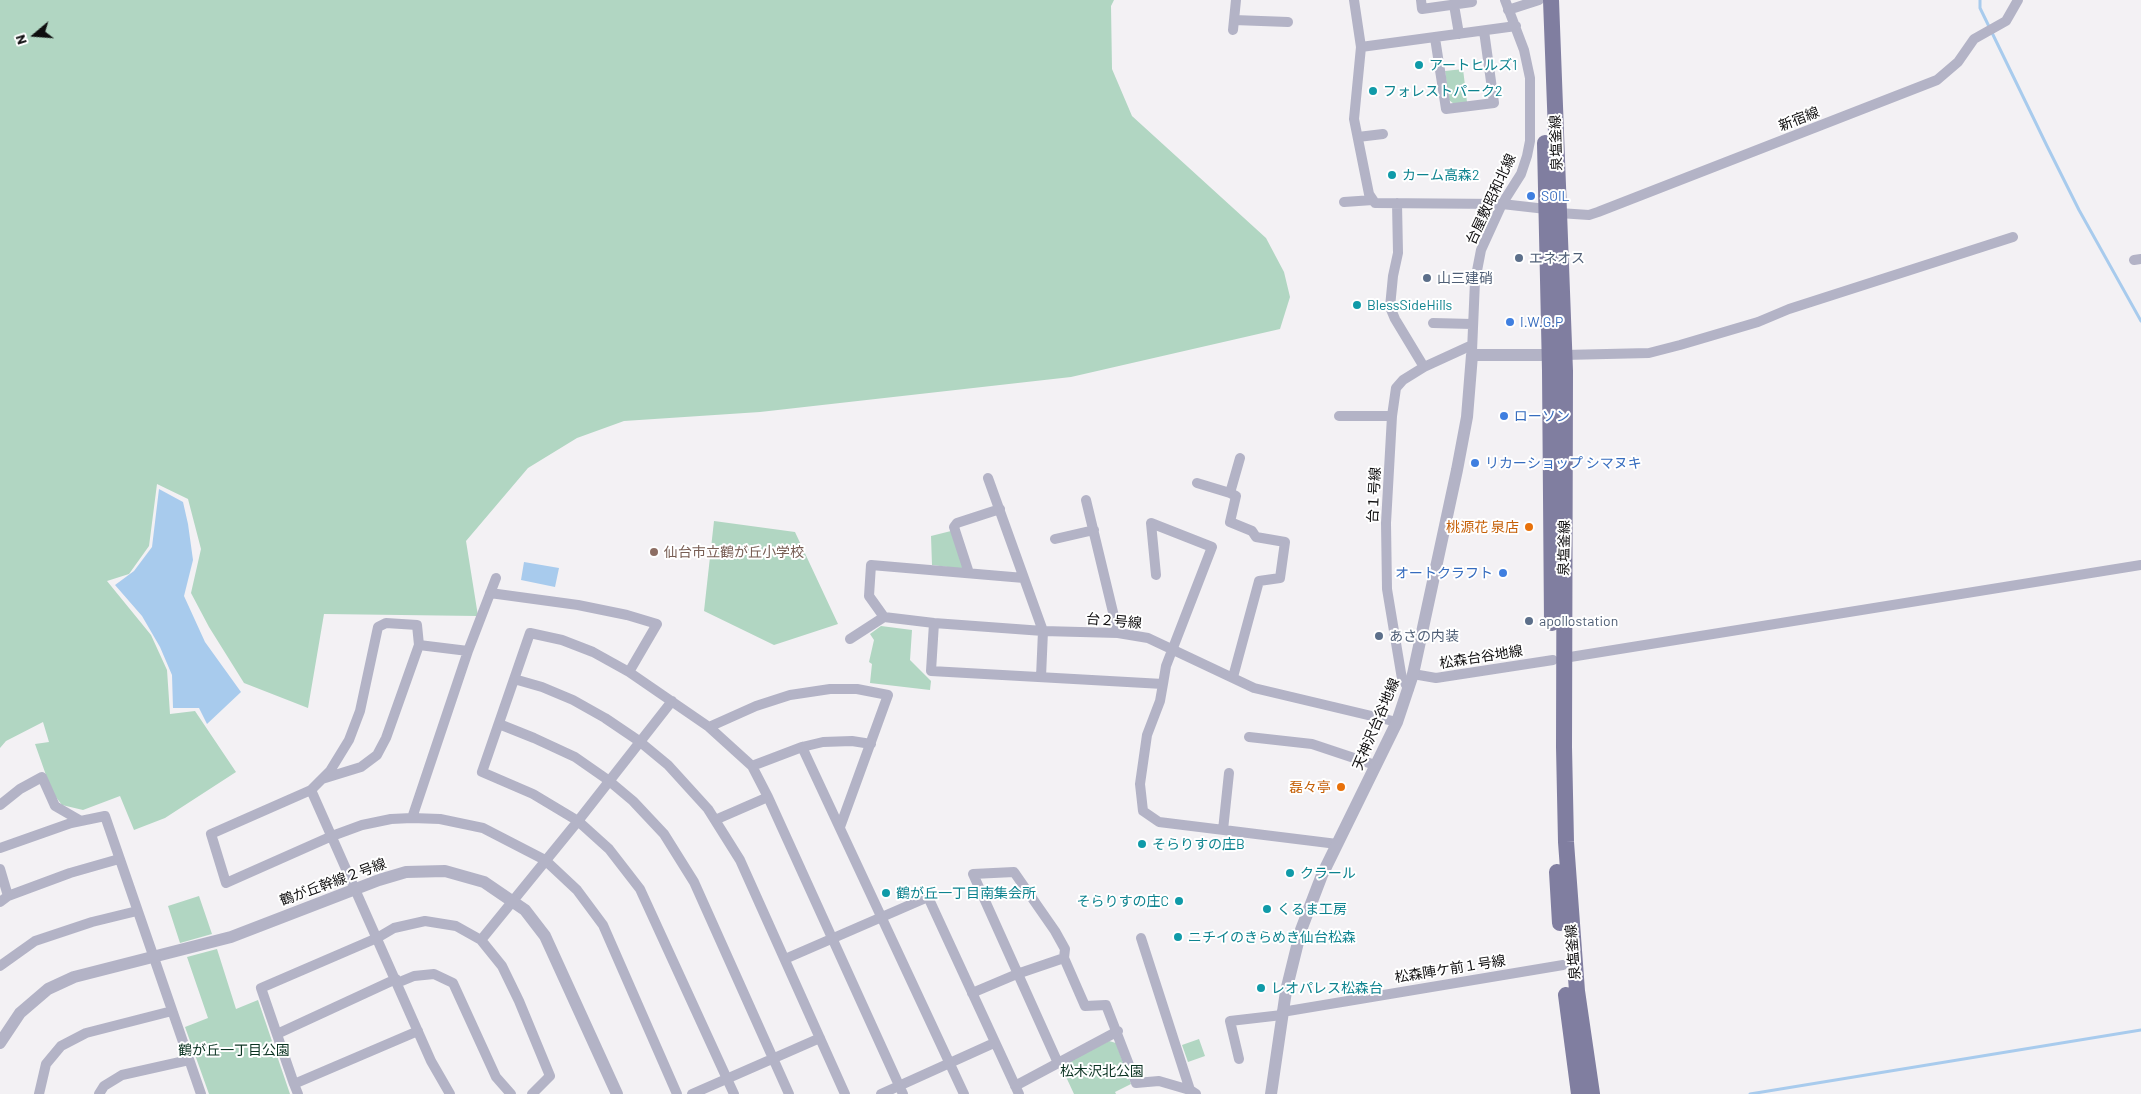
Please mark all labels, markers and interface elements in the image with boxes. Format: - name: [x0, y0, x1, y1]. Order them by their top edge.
- north arrow: [10, 10, 60, 60]
- text: N: [11, 33, 30, 47]
- place label: アートヒルズ1: [1429, 57, 1517, 73]
- marker: アートヒルズ1: [1413, 59, 1425, 71]
- place label: フォレストパーク2: [1383, 83, 1503, 99]
- marker: フォレストパーク2: [1367, 85, 1379, 97]
- street label: 新宿線: [1776, 104, 1822, 134]
- street label: 泉塩釜線: [1547, 115, 1565, 171]
- street label: 台屋敷昭和北線: [1463, 151, 1519, 247]
- place label: カーム高森2: [1402, 167, 1480, 183]
- marker: カーム高森2: [1386, 169, 1398, 181]
- place label: SOIL: [1541, 188, 1569, 204]
- marker: SOIL: [1525, 190, 1537, 202]
- place label: エネオス: [1529, 250, 1585, 266]
- marker: エネオス: [1513, 252, 1525, 264]
- place label: 山三建硝: [1437, 270, 1493, 286]
- marker: 山三建硝: [1421, 272, 1433, 284]
- place label: BlessSideHills: [1367, 297, 1452, 313]
- marker: BlessSideHills: [1351, 299, 1363, 311]
- place label: I.W.G.P: [1520, 314, 1563, 330]
- marker: I.W.G.P: [1504, 316, 1516, 328]
- place label: ローソン: [1514, 408, 1570, 424]
- marker: ローソン: [1498, 410, 1510, 422]
- place label: リカーショップ シマヌキ: [1485, 455, 1642, 471]
- marker: リカーショップ シマヌキ: [1469, 457, 1481, 469]
- street label: 台１号線: [1364, 467, 1384, 523]
- place label: 桃源花 泉店: [1446, 519, 1519, 535]
- street label: 泉塩釜線: [1555, 520, 1573, 576]
- marker: 桃源花 泉店: [1523, 521, 1535, 533]
- place label: 仙台市立鶴が丘小学校: [664, 544, 804, 560]
- marker: 仙台市立鶴が丘小学校: [648, 546, 660, 558]
- place label: オートクラフト: [1395, 565, 1493, 581]
- marker: オートクラフト: [1497, 567, 1509, 579]
- street label: 台２号線: [1085, 610, 1143, 632]
- place label: apollostation: [1539, 613, 1618, 629]
- marker: apollostation: [1523, 615, 1535, 627]
- place label: あさの内装: [1389, 628, 1459, 644]
- marker: あさの内装: [1373, 630, 1385, 642]
- street label: 松森台谷地線: [1438, 642, 1524, 672]
- street label: 天神沢台谷地線: [1349, 676, 1403, 772]
- place label: 磊々亭: [1289, 779, 1331, 795]
- marker: 磊々亭: [1335, 781, 1347, 793]
- place label: そらりすの庄B: [1152, 836, 1245, 852]
- marker: そらりすの庄B: [1136, 838, 1148, 850]
- street label: 鶴が丘幹線２号線: [278, 855, 388, 909]
- place label: クラール: [1300, 865, 1356, 881]
- marker: クラール: [1284, 867, 1296, 879]
- place label: 鶴が丘一丁目南集会所: [896, 885, 1036, 901]
- marker: 鶴が丘一丁目南集会所: [880, 887, 892, 899]
- place label: そらりすの庄C: [1077, 893, 1169, 909]
- marker: そらりすの庄C: [1173, 895, 1185, 907]
- place label: くるま工房: [1277, 901, 1347, 917]
- marker: くるま工房: [1261, 903, 1273, 915]
- street label: 泉塩釜線: [1562, 923, 1584, 981]
- place label: ニチイのきらめき仙台松森: [1188, 929, 1356, 945]
- marker: ニチイのきらめき仙台松森: [1172, 931, 1184, 943]
- street label: 松森陣ケ前１号線: [1393, 952, 1507, 986]
- place label: レオパレス松森台: [1271, 980, 1383, 996]
- marker: レオパレス松森台: [1255, 982, 1267, 994]
- park label: 鶴が丘一丁目公園: [178, 1042, 290, 1058]
- park label: 松木沢北公園: [1060, 1063, 1144, 1079]

